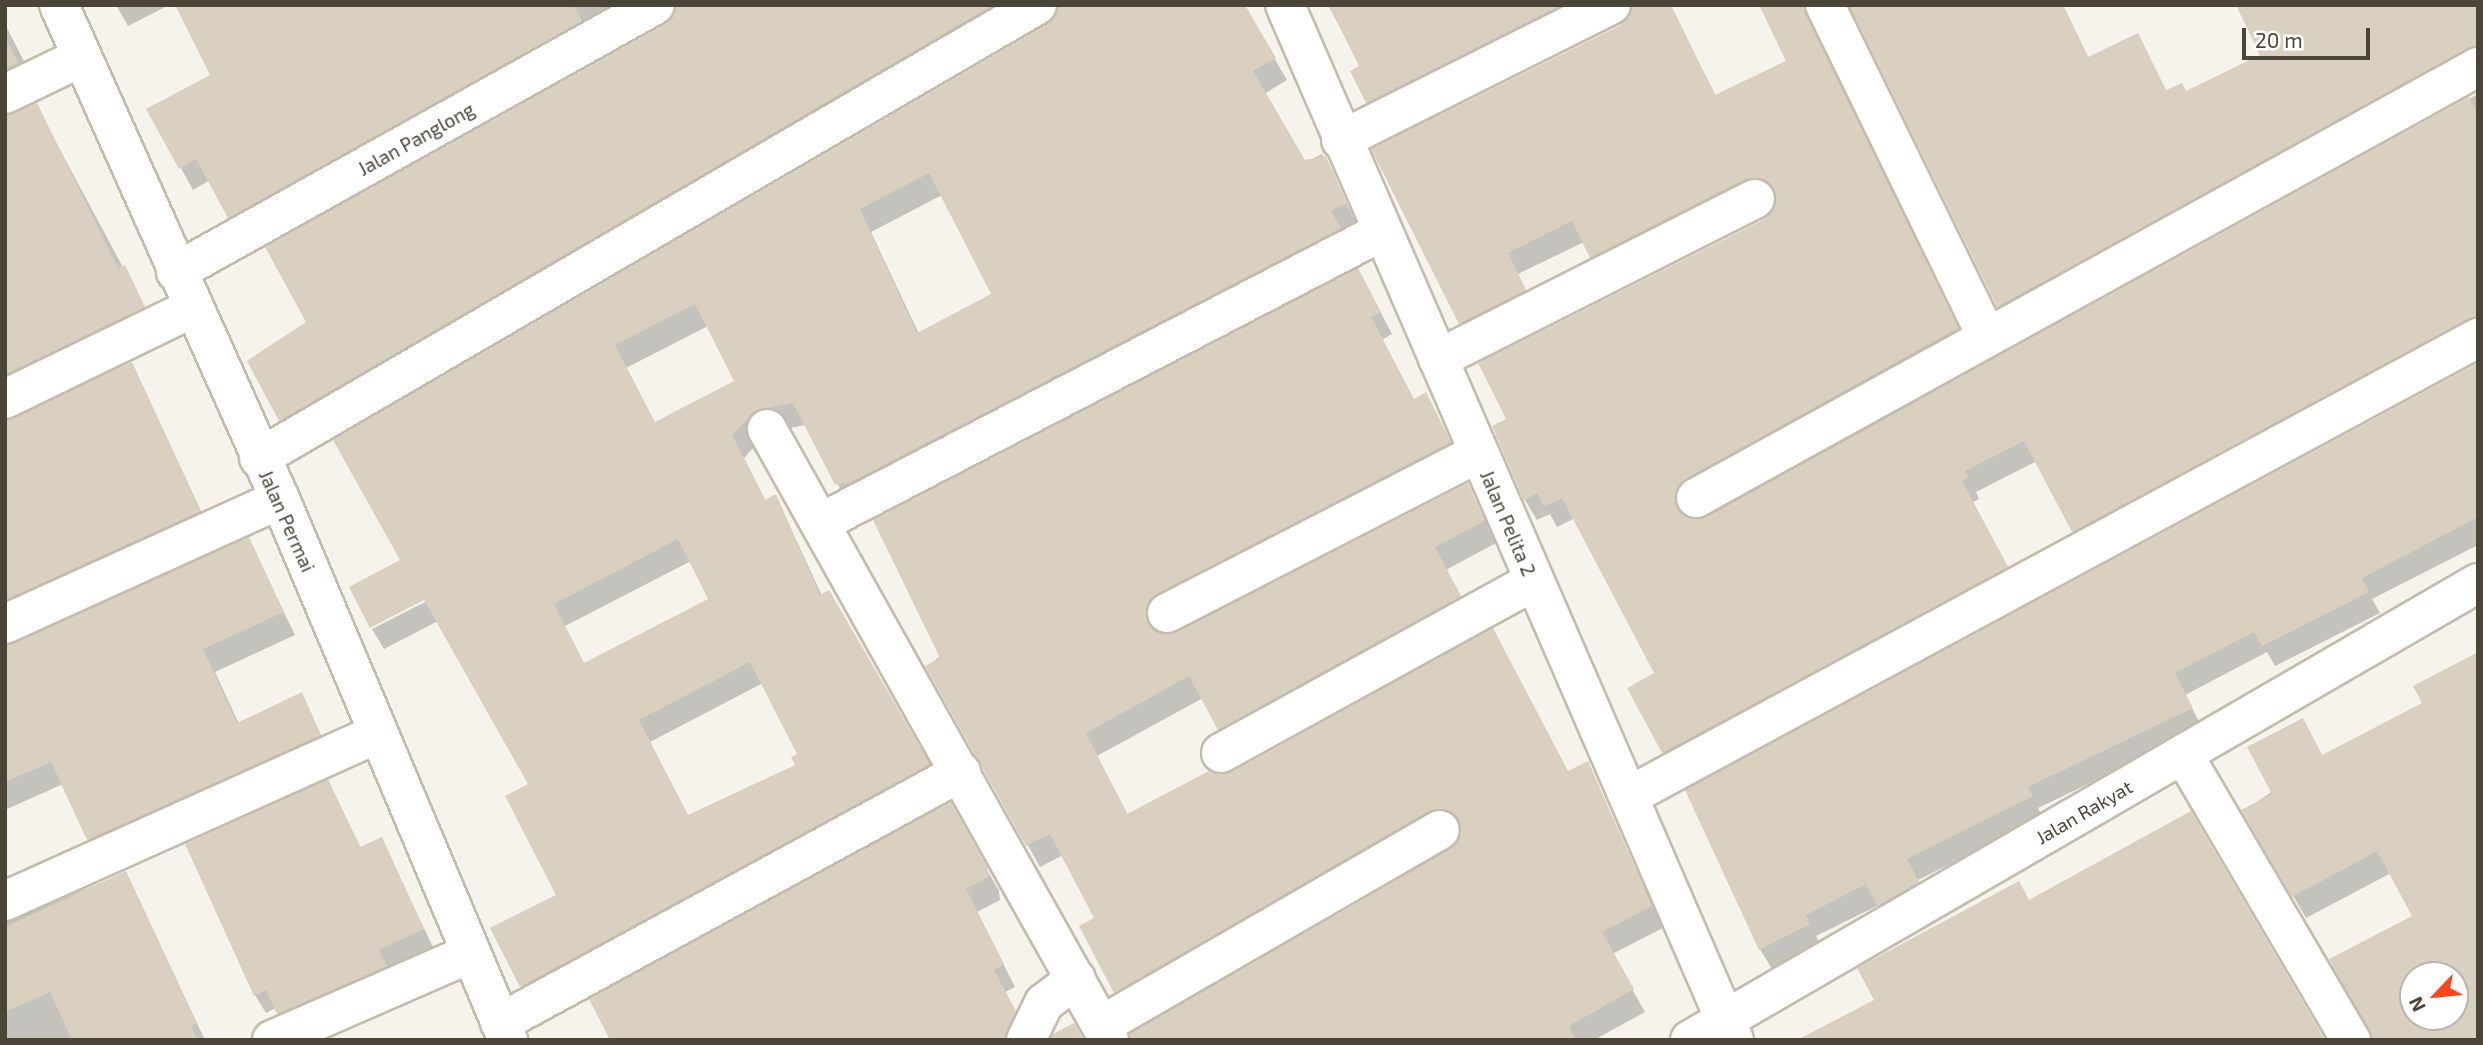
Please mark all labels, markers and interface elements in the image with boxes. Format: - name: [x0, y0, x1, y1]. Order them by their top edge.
- scale bar: [2245, 14, 2373, 58]
- text: 20 m: [2255, 27, 2303, 52]
- street label: Jalan Panglong: [354, 98, 478, 180]
- street label: Jalan Permai: [254, 467, 320, 575]
- street label: Jalan Pelita 2: [1476, 467, 1540, 579]
- street label: Jalan Rakyat: [2032, 775, 2136, 849]
- north arrow: [2399, 961, 2469, 1031]
- text: N: [2403, 993, 2430, 1016]

